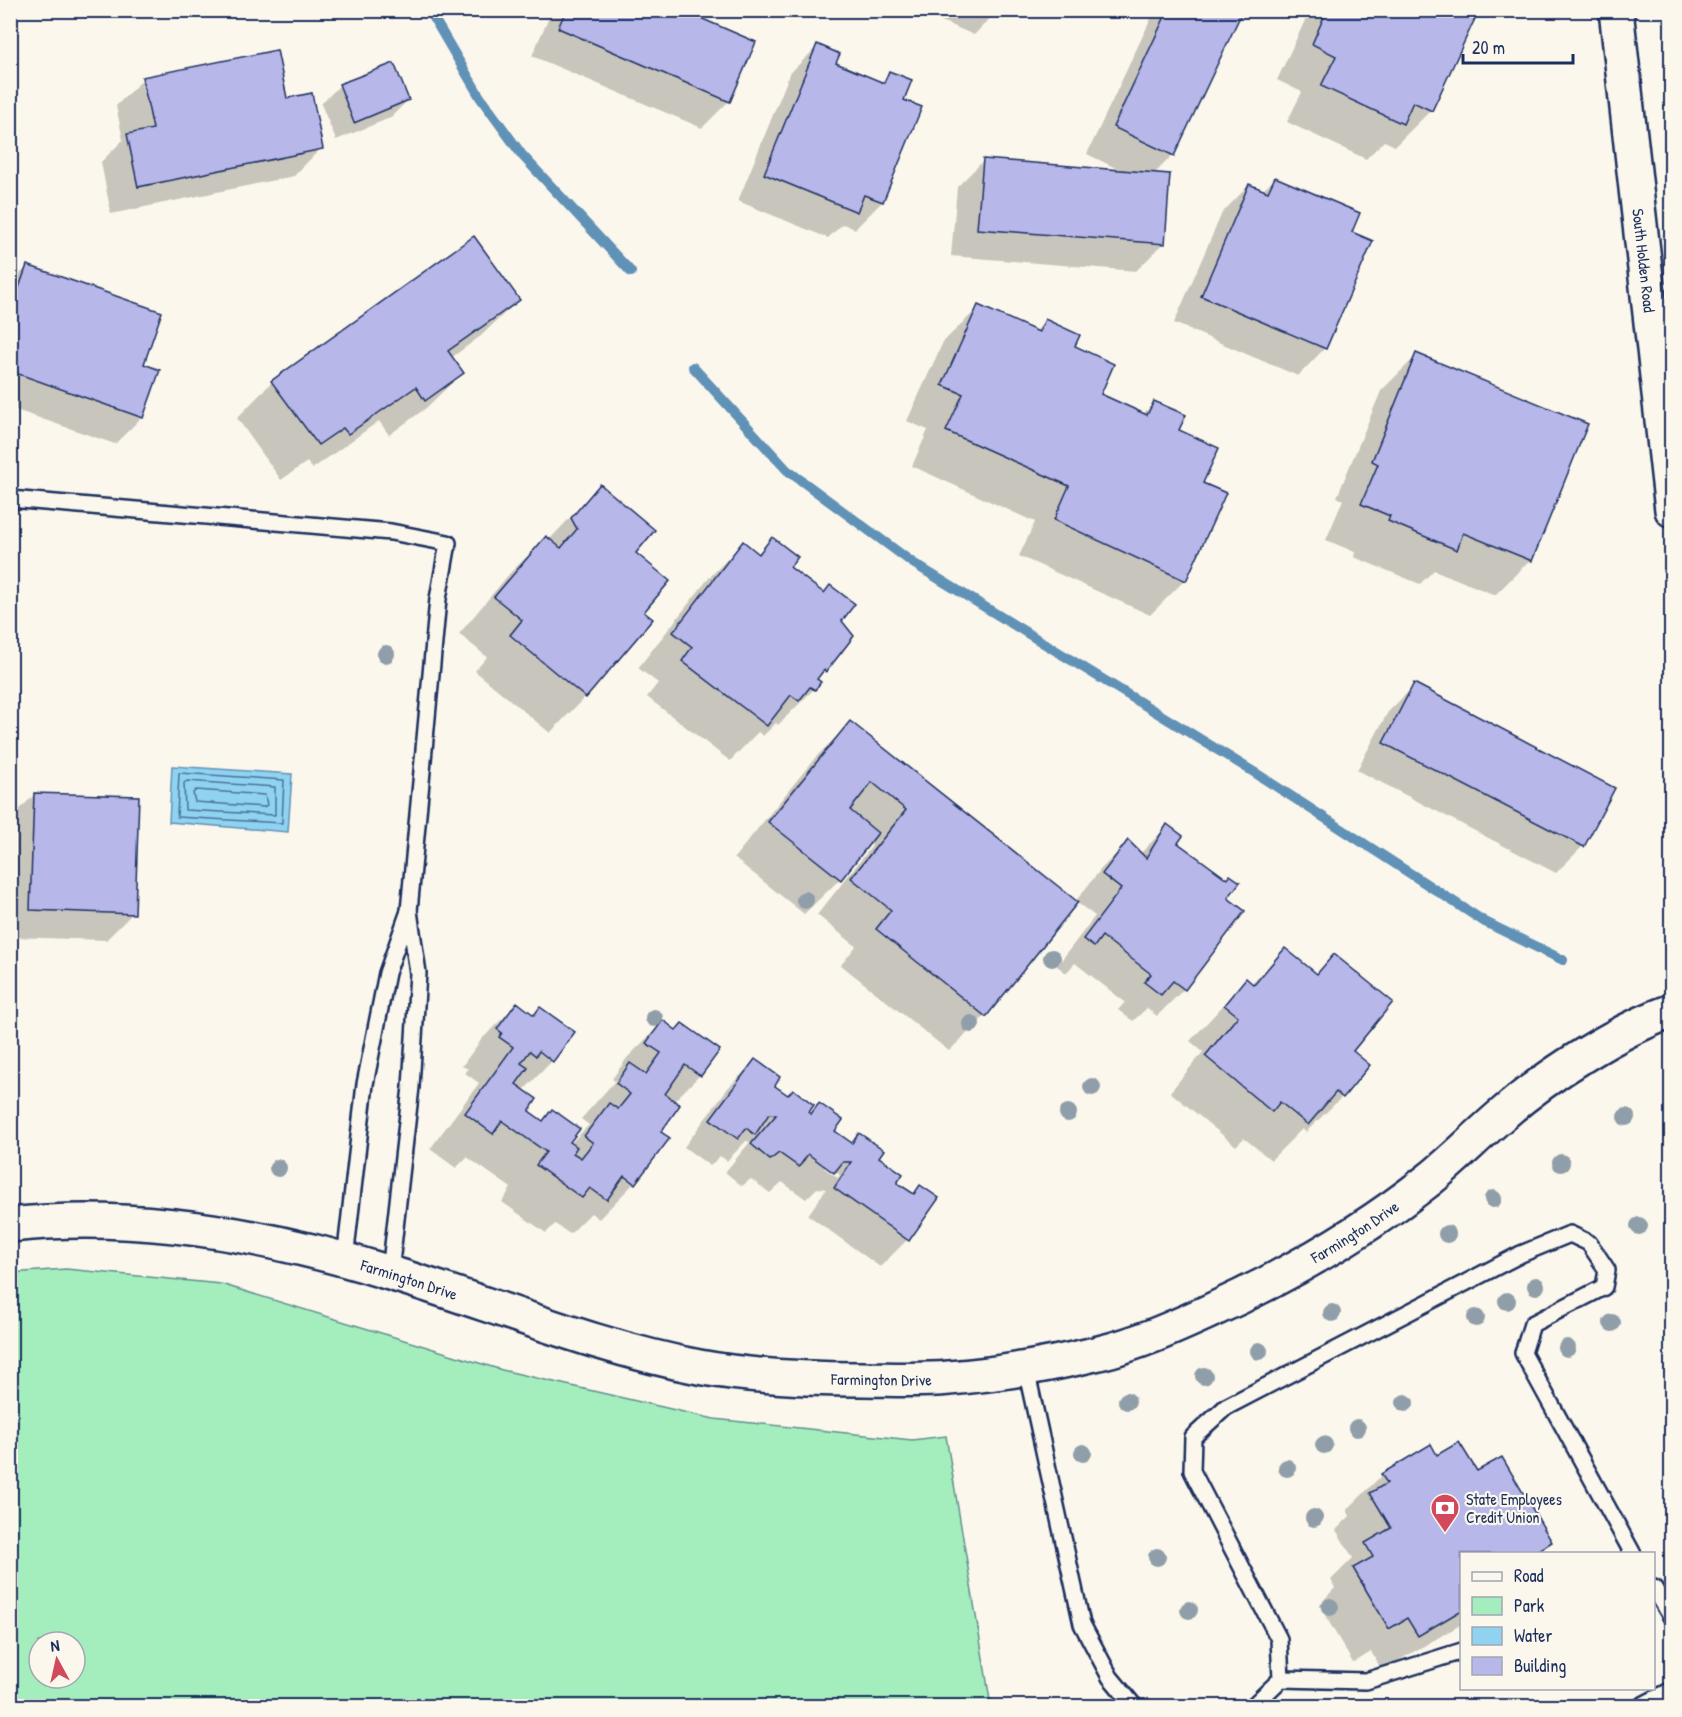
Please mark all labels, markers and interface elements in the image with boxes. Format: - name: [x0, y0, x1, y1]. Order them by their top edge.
- scale bar: [1463, 27, 1572, 65]
- text: 20 m: [1472, 35, 1505, 60]
- street label: South Holden Road: [1627, 207, 1661, 313]
- street label: Farmington Drive: [1306, 1195, 1404, 1269]
- street label: Farmington Drive: [357, 1254, 461, 1305]
- street label: Farmington Drive: [830, 1368, 933, 1391]
- place label: State Employees Credit Union: [1466, 1488, 1562, 1528]
- bank icon: State Employees Credit Union: [1429, 1492, 1461, 1534]
- legend: [1460, 1552, 1655, 1690]
- text: Road: [1514, 1563, 1544, 1588]
- text: Park: [1514, 1593, 1545, 1618]
- text: Water: [1514, 1623, 1552, 1648]
- north arrow: [27, 1630, 87, 1690]
- text: N: [49, 1634, 61, 1657]
- text: Building: [1514, 1653, 1566, 1678]

